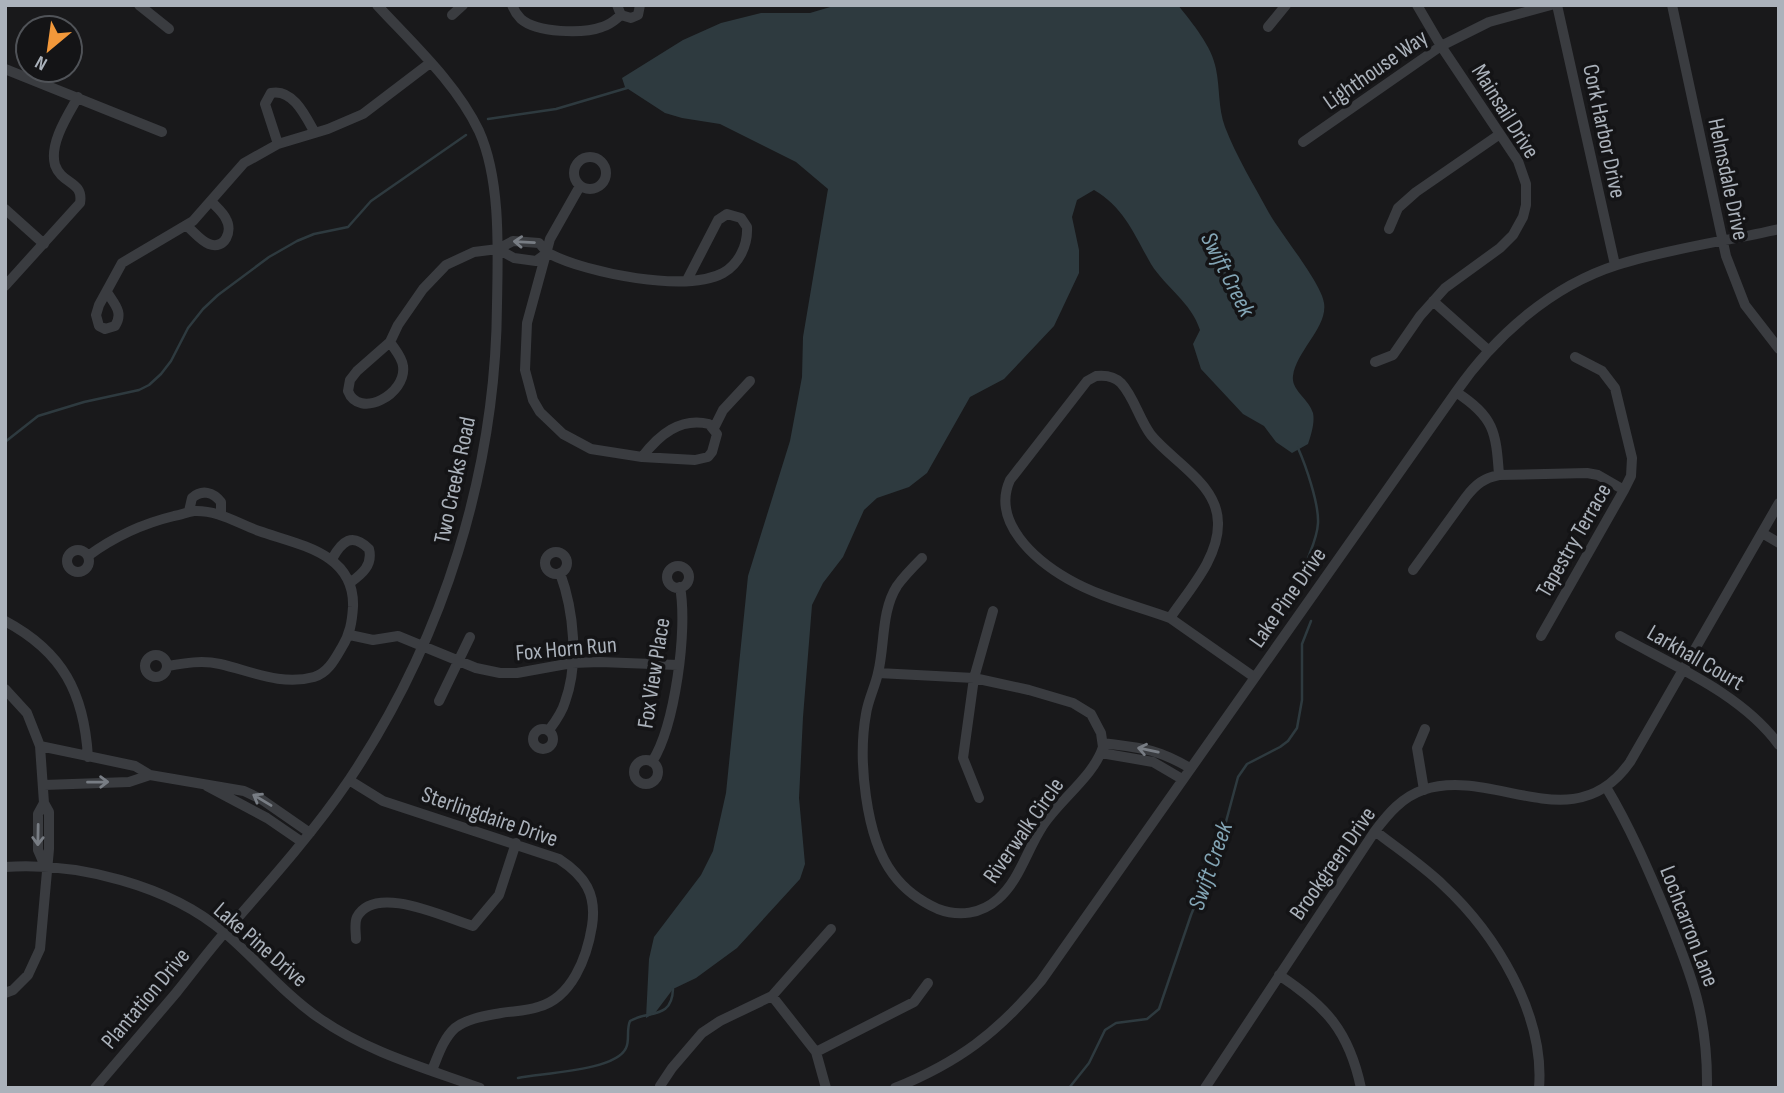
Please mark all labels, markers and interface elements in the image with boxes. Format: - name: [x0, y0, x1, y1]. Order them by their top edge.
- north arrow: [14, 14, 84, 84]
- street label: Lighthouse Way: [1318, 24, 1433, 116]
- text: N: [31, 50, 52, 75]
- street label: Mainsail Drive: [1465, 59, 1545, 164]
- street label: Cork Harbor Drive: [1576, 62, 1632, 201]
- street label: Helmsdale Drive: [1701, 116, 1755, 243]
- water label: Swift Creek: [1194, 227, 1262, 322]
- one-way arrow: [513, 236, 536, 249]
- street label: Two Creeks Road: [428, 414, 482, 546]
- street label: Tapestry Terrace: [1530, 478, 1618, 603]
- street label: Lake Pine Drive: [1243, 542, 1332, 653]
- street label: Fox View Place: [631, 616, 677, 730]
- street label: Larkhall Court: [1642, 619, 1749, 697]
- street label: Fox Horn Run: [514, 631, 618, 667]
- one-way arrow: [1137, 742, 1160, 756]
- street label: Riverwalk Circle: [977, 772, 1070, 889]
- one-way arrow: [86, 776, 109, 789]
- street label: Sterlingdaire Drive: [418, 781, 562, 853]
- one-way arrow: [252, 793, 272, 807]
- street label: Brookgreen Drive: [1284, 802, 1382, 925]
- water label: Swift Creek: [1182, 817, 1239, 914]
- one-way arrow: [31, 823, 45, 846]
- street label: Lochcarron Lane: [1653, 862, 1725, 991]
- street label: Lake Pine Drive: [208, 896, 313, 993]
- street label: Plantation Drive: [95, 942, 196, 1055]

